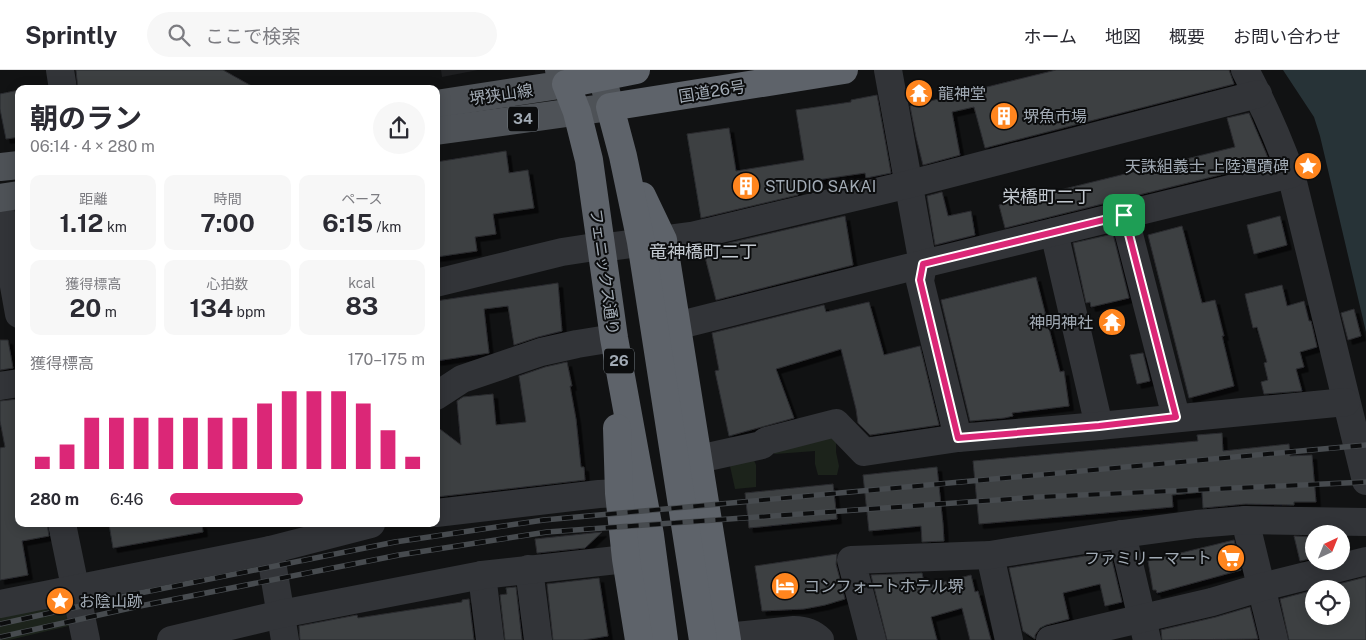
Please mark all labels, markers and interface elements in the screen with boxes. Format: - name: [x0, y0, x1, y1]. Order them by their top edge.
- search box: [147, 12, 497, 57]
- text: Sprintly: [25, 21, 117, 49]
- icon: search: [165, 21, 193, 49]
- text: ここで検索: [205, 25, 300, 47]
- text: ホーム: [1024, 26, 1077, 47]
- text: 地図: [1105, 26, 1141, 47]
- text: 概要: [1169, 26, 1205, 47]
- text: お問い合わせ: [1233, 26, 1341, 47]
- street label: 国道26号: [677, 77, 747, 106]
- temple icon: 龍神堂: [904, 78, 934, 108]
- street label: 堺狭山線: [468, 81, 534, 108]
- place label: 龍神堂: [938, 84, 986, 103]
- text: 朝のラン: [30, 101, 142, 134]
- building icon: 堺魚市場: [989, 101, 1019, 131]
- button: share: [373, 102, 425, 154]
- road number: 34: [508, 106, 538, 132]
- place label: 堺魚市場: [1023, 107, 1087, 126]
- text: 06:14 · 4 × 280 m: [30, 137, 155, 156]
- place icon: 天誅組義士 上陸遺蹟碑: [1293, 151, 1323, 181]
- place label: 天誅組義士 上陸遺蹟碑: [1125, 157, 1289, 176]
- building icon: STUDIO SAKAI: [731, 171, 761, 201]
- place label: STUDIO SAKAI: [765, 177, 876, 196]
- district label: 栄橋町二丁: [1002, 186, 1092, 207]
- text: 距離: [79, 191, 107, 207]
- text: 時間: [213, 191, 241, 207]
- text: ペース: [341, 191, 382, 207]
- pin: [1103, 194, 1145, 236]
- icon: arrive: [1110, 201, 1138, 229]
- text: 1.12: [59, 208, 103, 238]
- text: 7:00: [200, 208, 255, 238]
- text: 6:15: [322, 208, 373, 238]
- street label: フェニックス通り: [586, 208, 623, 337]
- text: km: [103, 219, 127, 235]
- text: /km: [373, 219, 401, 235]
- district label: 竜神橋町二丁: [649, 241, 757, 262]
- text: kcal: [348, 275, 375, 291]
- text: 獲得標高: [65, 276, 121, 292]
- text: 心拍数: [206, 276, 248, 292]
- text: 83: [345, 291, 378, 321]
- text: 20: [69, 293, 101, 323]
- text: 134: [190, 293, 233, 323]
- text: m: [101, 304, 117, 320]
- text: bpm: [233, 304, 265, 320]
- temple icon: 神明神社: [1097, 307, 1127, 337]
- place label: 神明神社: [1029, 313, 1093, 332]
- road number: 26: [604, 348, 634, 374]
- text: 170–175 m: [348, 350, 425, 369]
- text: 獲得標高: [30, 354, 94, 373]
- text: 280 m: [30, 490, 79, 509]
- text: 6:46: [110, 490, 143, 509]
- north arrow: [1305, 525, 1350, 570]
- map controls: [1305, 525, 1350, 625]
- supermarket icon: ファミリーマート: [1216, 543, 1246, 573]
- place label: ファミリーマート: [1084, 549, 1212, 568]
- hotel icon: コンフォートホテル堺: [770, 571, 800, 601]
- place label: コンフォートホテル堺: [804, 577, 964, 596]
- button: locate: [1305, 580, 1350, 625]
- place icon: お陰山跡: [45, 586, 75, 616]
- place label: お陰山跡: [79, 592, 143, 611]

